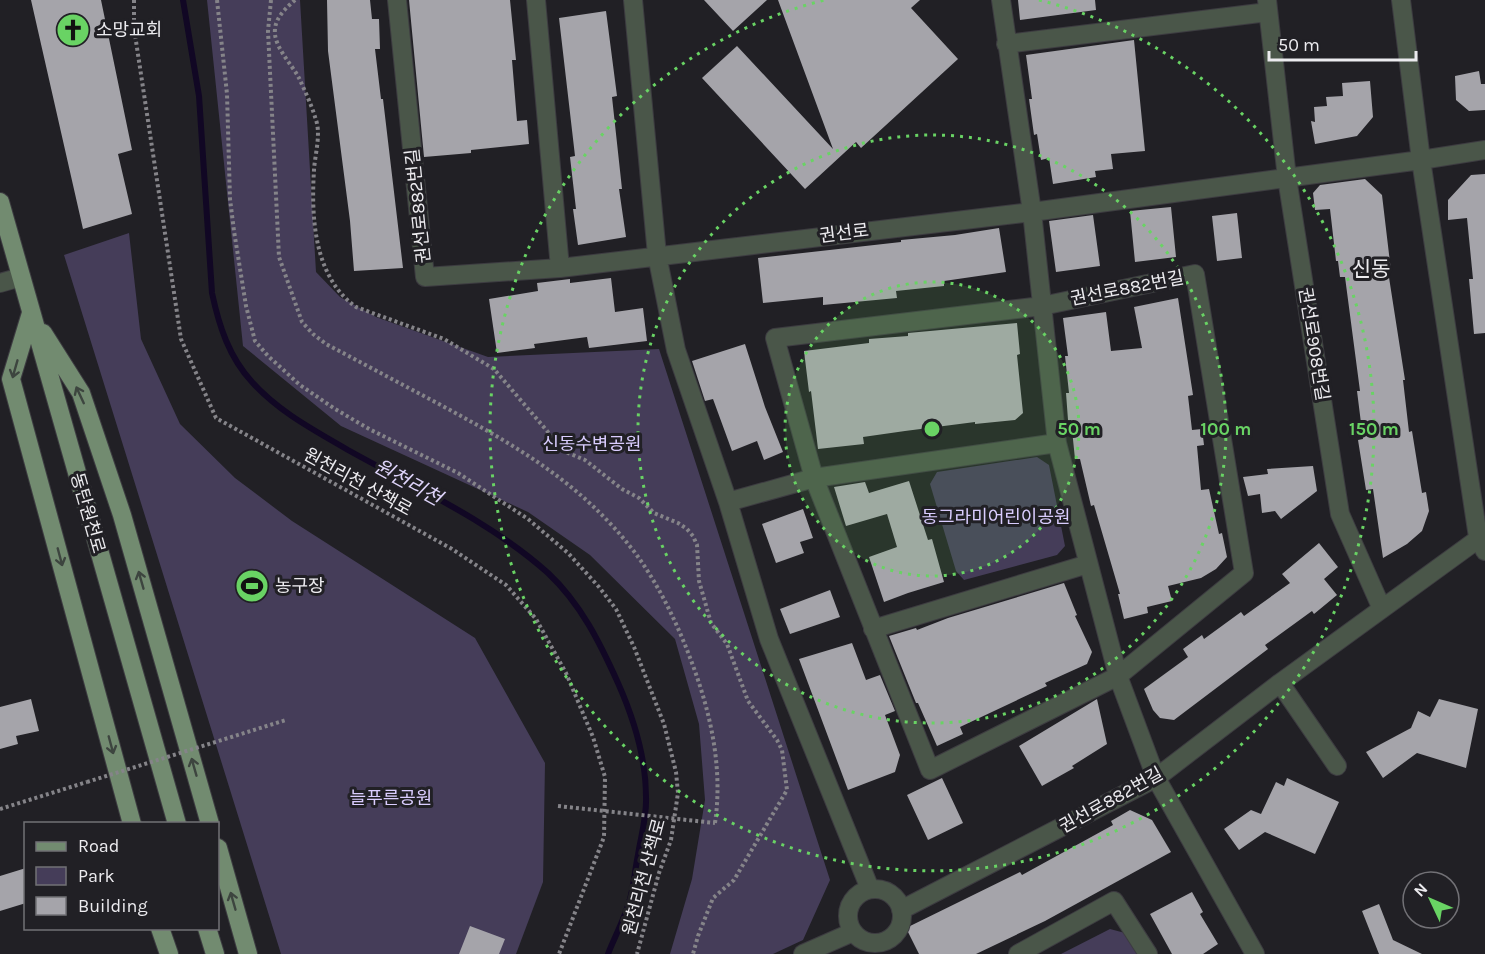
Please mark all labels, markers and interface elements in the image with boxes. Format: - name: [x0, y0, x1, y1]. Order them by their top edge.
- church icon: 소망교회: [55, 12, 91, 48]
- place label: 소망교회: [96, 19, 162, 41]
- scale bar: [1269, 24, 1416, 62]
- text: 50 m: [1278, 34, 1320, 56]
- street label: 권선로882번길: [401, 147, 435, 265]
- street label: 권선로: [818, 219, 870, 247]
- district label: 신동: [1352, 257, 1390, 281]
- street label: 권선로882번길: [1068, 266, 1186, 310]
- street label: 권선로908번길: [1294, 285, 1334, 403]
- one-way arrow: [8, 359, 20, 378]
- one-way arrow: [74, 386, 85, 404]
- text: 50 m: [1057, 418, 1101, 440]
- text: 100 m: [1201, 418, 1251, 440]
- text: 150 m: [1349, 418, 1399, 440]
- centre of rings: [922, 419, 942, 439]
- park label: 신동수변공원: [542, 433, 642, 455]
- street label: 원천리천 산책로: [300, 443, 416, 521]
- water label: 원천리천: [370, 454, 446, 510]
- street label: 동탄원천로: [66, 470, 110, 556]
- park label: 동그라미어린이공원: [921, 506, 1071, 528]
- one-way arrow: [54, 547, 66, 566]
- sports icon: 농구장: [234, 568, 270, 604]
- one-way arrow: [135, 571, 146, 590]
- place label: 농구장: [275, 575, 325, 597]
- one-way arrow: [105, 736, 117, 755]
- one-way arrow: [188, 758, 199, 777]
- street label: 권선로882번길: [1055, 762, 1167, 838]
- park label: 늘푸른공원: [350, 787, 432, 809]
- street label: 원천리천 산책로: [618, 816, 670, 938]
- legend: [24, 822, 219, 930]
- text: Road: [78, 835, 119, 857]
- text: Park: [78, 865, 115, 887]
- north arrow: [1401, 870, 1461, 930]
- text: N: [1410, 879, 1431, 901]
- one-way arrow: [227, 892, 238, 911]
- text: Building: [78, 895, 148, 917]

